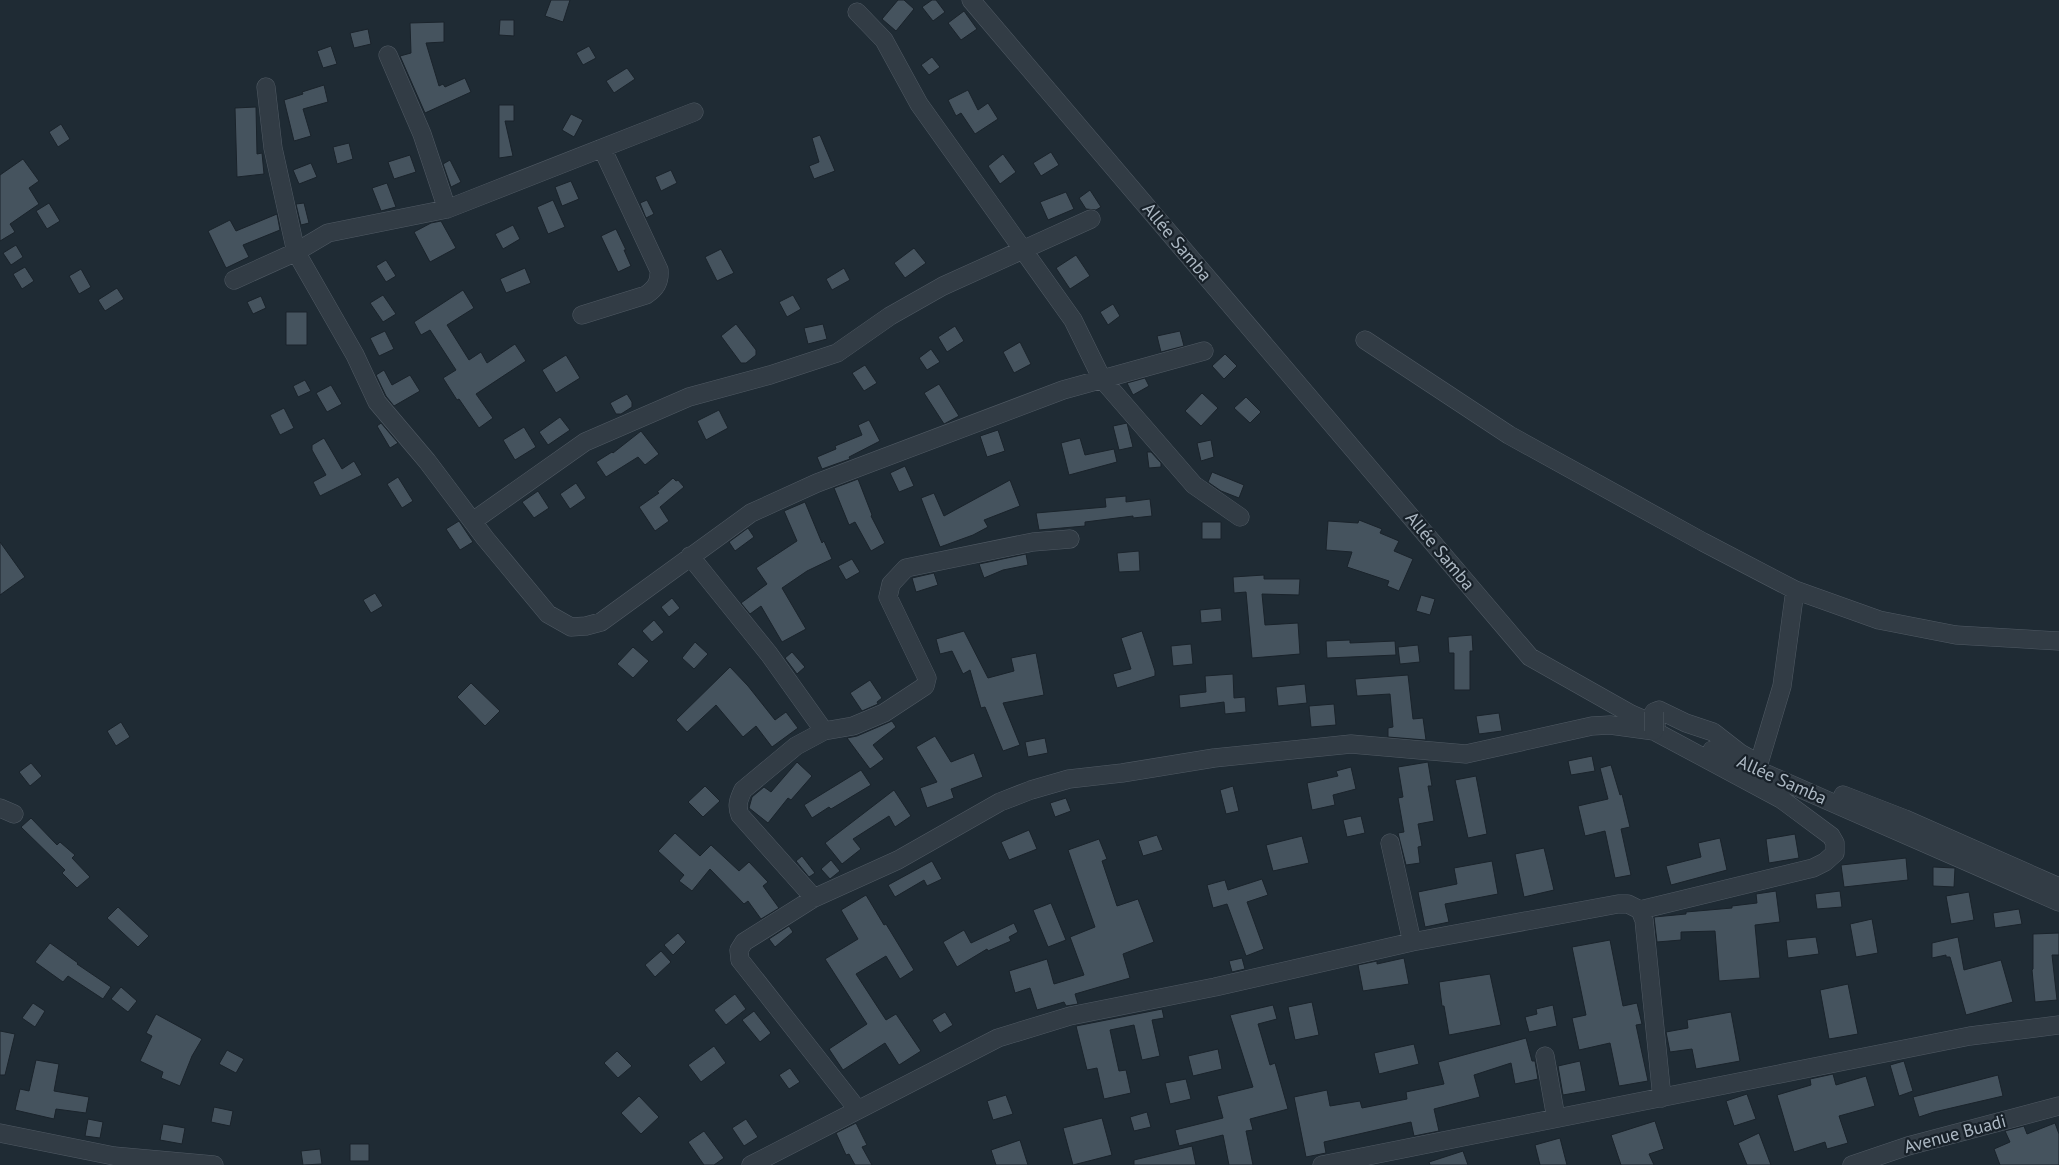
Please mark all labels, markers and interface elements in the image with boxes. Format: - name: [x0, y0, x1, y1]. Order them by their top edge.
- street label: Allée Samba: [1138, 198, 1217, 286]
- street label: Allée Samba: [1401, 507, 1480, 595]
- street label: Allée Samba: [1734, 750, 1831, 810]
- street label: Avenue Buadi: [1901, 1109, 2008, 1158]

